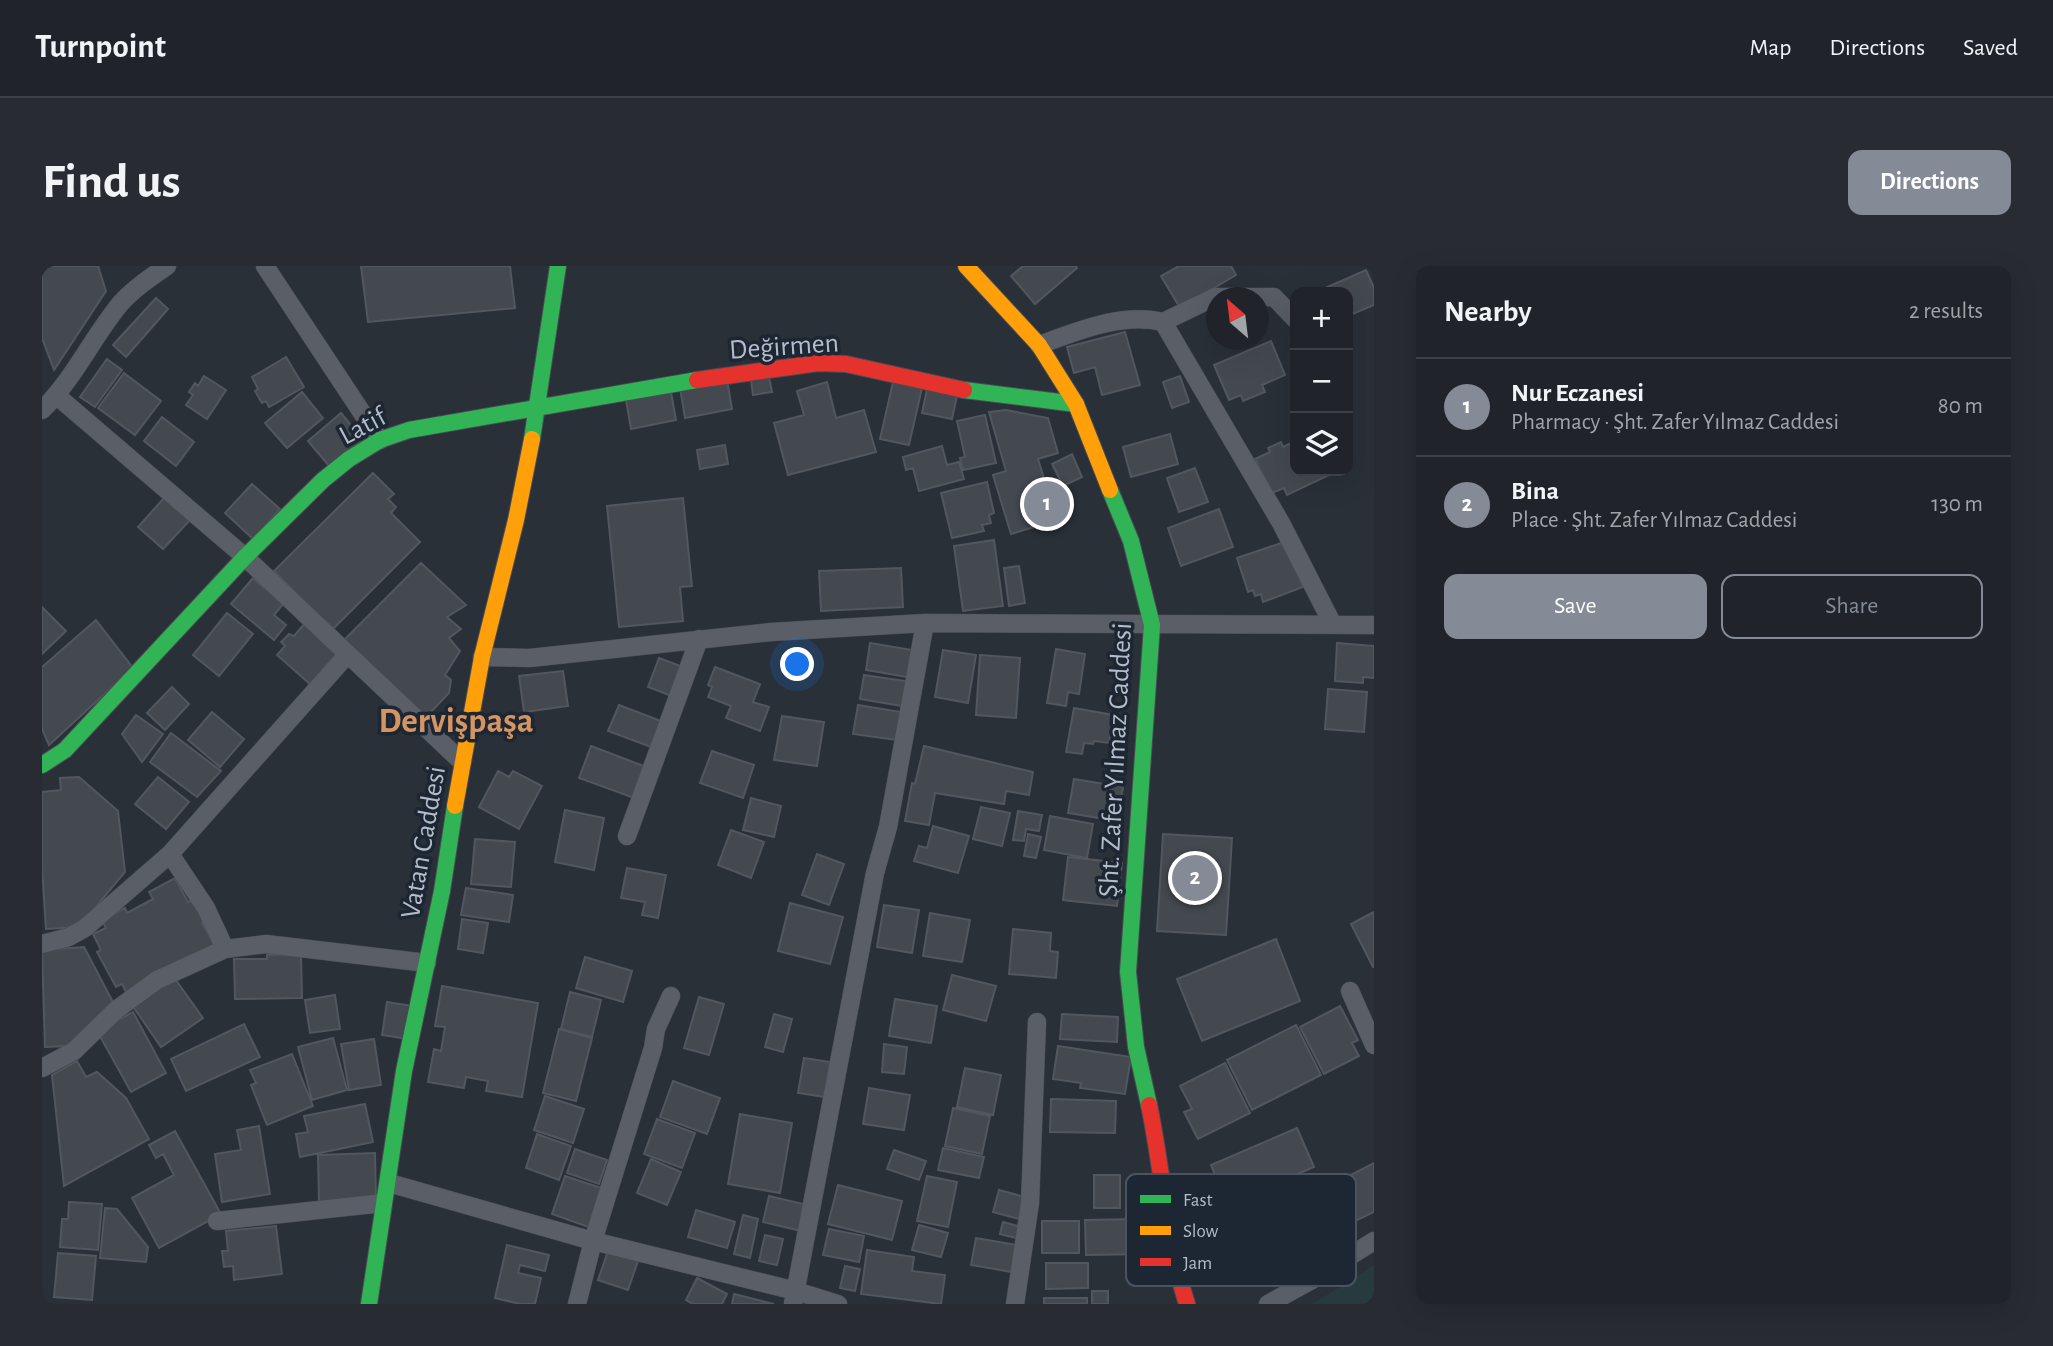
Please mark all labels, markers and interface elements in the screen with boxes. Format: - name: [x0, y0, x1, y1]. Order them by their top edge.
- text: Turnpoint: [35, 31, 166, 64]
- text: Map: [1749, 36, 1791, 60]
- text: Directions: [1829, 36, 1925, 60]
- text: Saved: [1963, 36, 2018, 60]
- button: Directions: [1848, 150, 2011, 215]
- text: Find us: [42, 158, 181, 207]
- north arrow: [1206, 287, 1269, 350]
- map controls: [1290, 287, 1353, 476]
- button: +: [1290, 287, 1353, 350]
- text: Nearby: [1444, 297, 1532, 327]
- text: 2 results: [1909, 300, 1983, 323]
- street label: Değirmen: [728, 329, 840, 365]
- button: −: [1290, 350, 1353, 413]
- text: Nur Eczanesi: [1511, 380, 1644, 406]
- text: 1: [1463, 395, 1471, 418]
- text: 80 m: [1938, 395, 1983, 418]
- street label: Latif: [335, 402, 392, 451]
- text: Pharmacy · Şht. Zafer Yılmaz Caddesi: [1511, 411, 1839, 434]
- button: layers: [1290, 413, 1353, 476]
- pin: 1: [1024, 478, 1070, 530]
- text: Bina: [1511, 478, 1559, 504]
- text: 2: [1462, 493, 1472, 516]
- text: 130 m: [1931, 493, 1983, 516]
- text: Place · Şht. Zafer Yılmaz Caddesi: [1511, 509, 1797, 532]
- button: Save: [1444, 574, 1707, 639]
- button: Share: [1721, 574, 1983, 639]
- street label: Şht. Zafer Yılmaz Caddesi: [1095, 622, 1137, 898]
- your location: [780, 647, 814, 681]
- district label: Dervişpaşa: [378, 704, 534, 739]
- street label: Vatan Caddesi: [397, 764, 451, 921]
- pin: 2: [1172, 852, 1218, 904]
- legend: [1126, 1174, 1356, 1286]
- text: Fast: [1183, 1191, 1213, 1210]
- text: Slow: [1183, 1222, 1219, 1241]
- text: Jam: [1183, 1254, 1212, 1273]

